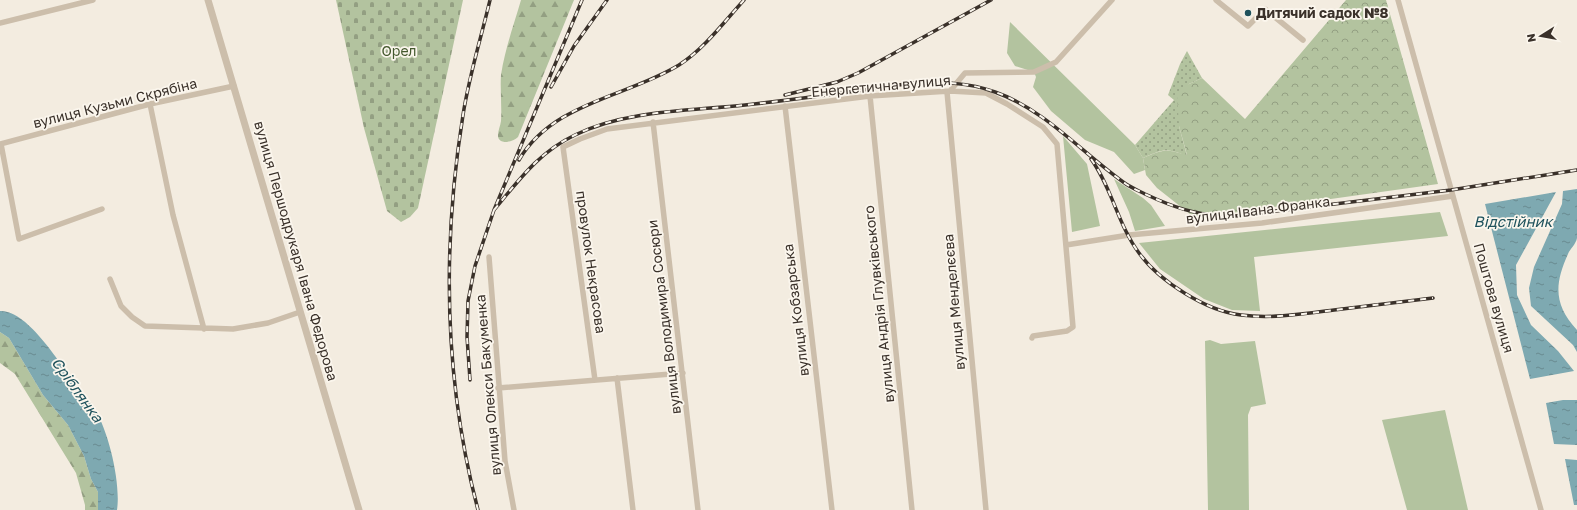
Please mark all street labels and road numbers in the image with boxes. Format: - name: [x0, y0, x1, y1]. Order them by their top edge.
- street label: Енергетична вулиця: [811, 71, 951, 100]
- street label: вулиця Кузьми Скрябіна: [31, 74, 199, 131]
- street label: вулиця Першодрукаря Івана Федорова: [251, 119, 342, 383]
- street label: провулок Некрасова: [573, 189, 610, 334]
- street label: вулиця Івана Франка: [1185, 192, 1331, 227]
- street label: вулиця Андрія Глувківського: [860, 205, 897, 404]
- street label: вулиця Володимира Сосюри: [643, 219, 684, 415]
- street label: вулиця Менделєєва: [939, 233, 968, 371]
- street label: Поштова вулиця: [1471, 241, 1518, 355]
- street label: вулиця Кобзарська: [779, 243, 812, 377]
- street label: вулиця Олекси Бакуменка: [471, 294, 504, 476]

